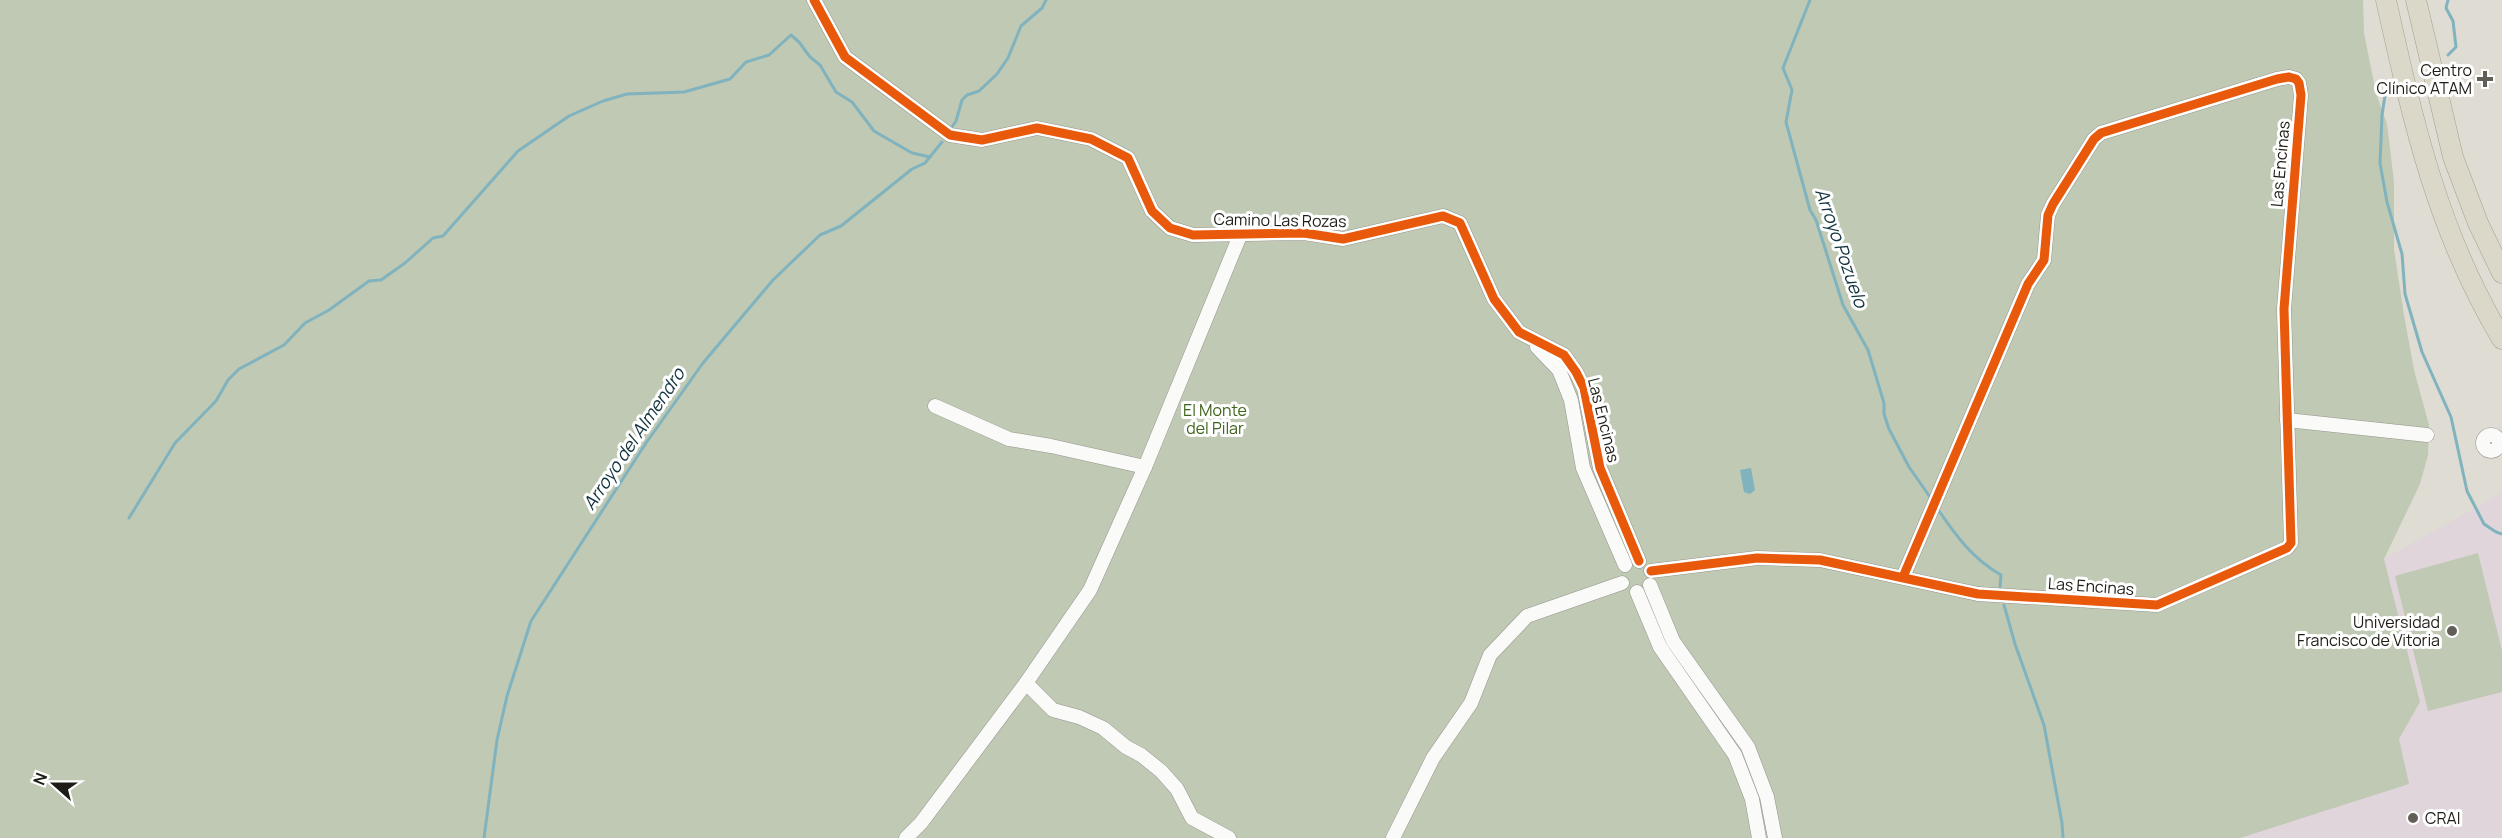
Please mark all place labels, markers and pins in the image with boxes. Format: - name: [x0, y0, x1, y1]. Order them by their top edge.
- place label: Centro Clínico ATAM: [2377, 59, 2472, 99]
- marker: Centro Clínico ATAM: [2476, 70, 2494, 88]
- place label: Universidad Francisco de Vitoria: [2297, 611, 2440, 651]
- marker: Universidad Francisco de Vitoria: [2445, 624, 2459, 638]
- place label: CRAI: [2425, 807, 2460, 829]
- marker: CRAI: [2406, 811, 2420, 825]

